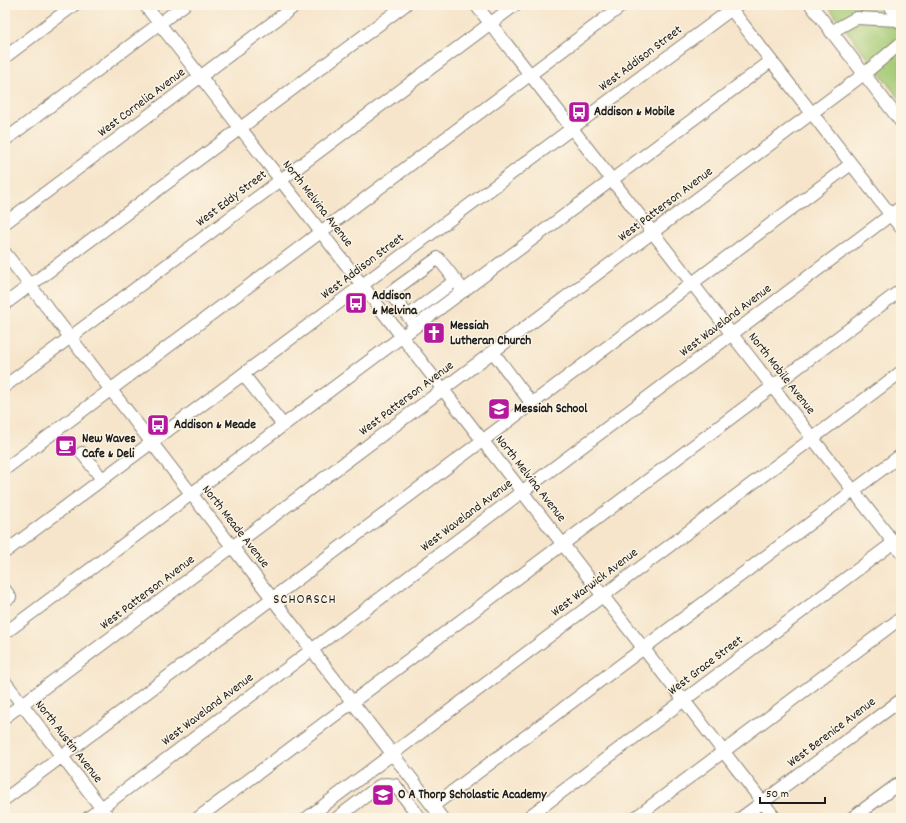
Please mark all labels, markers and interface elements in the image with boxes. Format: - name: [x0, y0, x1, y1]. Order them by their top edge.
- street label: West Addison Street: [595, 21, 687, 97]
- street label: West Cornelia Avenue: [94, 64, 190, 142]
- bus stop icon: Addison & Mobile: [566, 99, 592, 125]
- place label: Addison & Mobile: [594, 103, 675, 122]
- street label: North Melvina Avenue: [277, 157, 357, 252]
- street label: West Patterson Avenue: [615, 163, 718, 247]
- street label: West Eddy Street: [193, 166, 272, 232]
- street label: West Addison Street: [317, 229, 409, 305]
- street label: West Waveland Avenue: [676, 280, 776, 362]
- place label: Addison & Melvina: [372, 287, 418, 321]
- bus stop icon: Addison & Melvina: [343, 290, 369, 316]
- place label: Messiah Lutheran Church: [450, 317, 531, 351]
- church icon: Messiah Lutheran Church: [421, 320, 447, 346]
- street label: North Mobile Avenue: [743, 329, 819, 419]
- street label: West Patterson Avenue: [356, 357, 459, 441]
- school or university icon: Messiah School: [486, 396, 512, 422]
- place label: Messiah School: [514, 400, 588, 419]
- bus stop icon: Addison & Meade: [145, 412, 171, 438]
- place label: Addison & Meade: [174, 416, 256, 435]
- place label: New Waves Cafe & Deli: [82, 430, 136, 464]
- street label: North Melvina Avenue: [490, 432, 570, 527]
- cafe icon: New Waves Cafe & Deli: [53, 433, 79, 459]
- street label: West Waveland Avenue: [417, 475, 517, 557]
- street label: North Meade Avenue: [197, 482, 274, 573]
- street label: West Warwick Avenue: [547, 544, 643, 622]
- street label: West Patterson Avenue: [97, 551, 200, 635]
- district label: SCHORSCH: [273, 590, 337, 610]
- street label: West Grace Street: [665, 631, 748, 700]
- street label: West Waveland Avenue: [158, 669, 258, 751]
- street label: West Berenice Avenue: [784, 693, 881, 773]
- street label: North Austin Avenue: [30, 696, 107, 788]
- scale bar: [760, 779, 825, 805]
- school or university icon: O A Thorp Scholastic Academy: [370, 782, 396, 808]
- place label: O A Thorp Scholastic Academy: [398, 786, 547, 805]
- text: 50 m: [766, 786, 789, 803]

